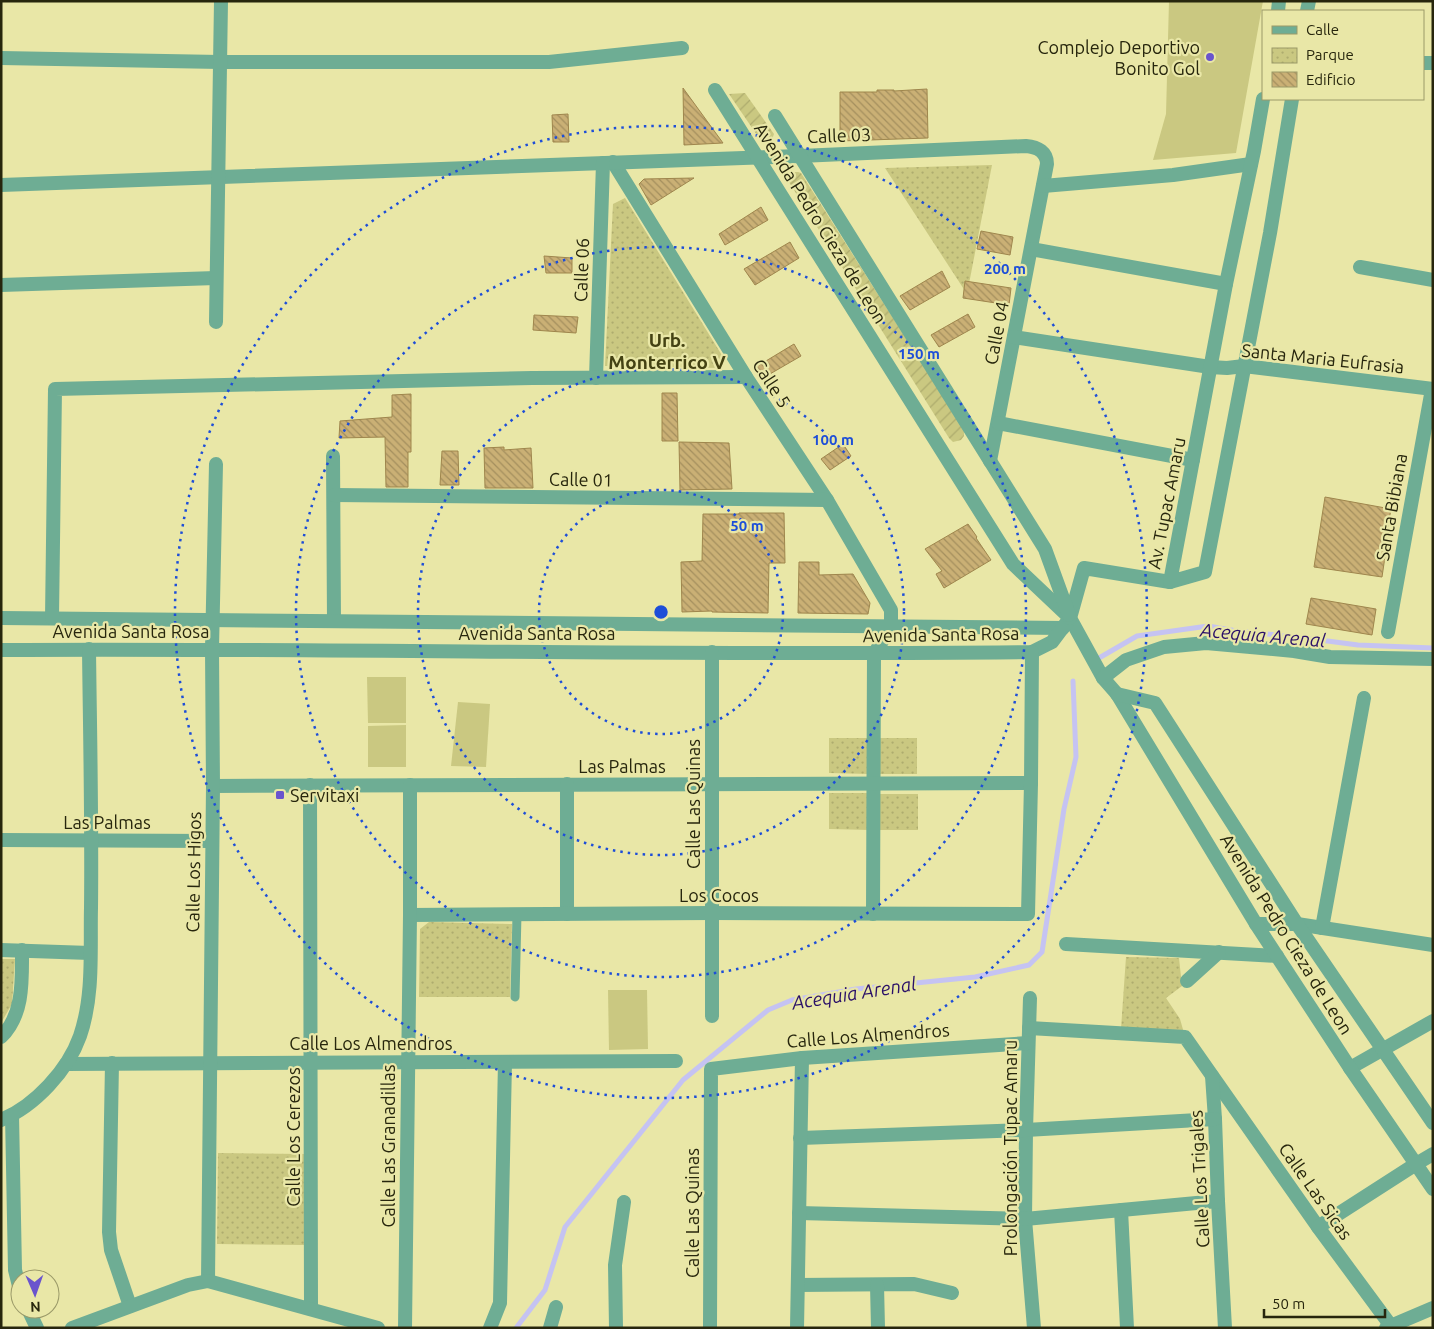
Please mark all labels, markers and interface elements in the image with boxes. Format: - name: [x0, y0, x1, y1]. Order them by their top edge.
- legend: [1262, 10, 1424, 100]
- text: Calle: [1306, 21, 1339, 38]
- place label: Complejo Deportivo Bonito Gol: [1037, 37, 1200, 78]
- text: Parque: [1306, 46, 1354, 63]
- marker: Complejo Deportivo Bonito Gol: [1204, 51, 1216, 63]
- text: Edificio: [1306, 71, 1355, 88]
- street label: Avenida Pedro Cieza de Leon: [751, 119, 891, 327]
- street label: Calle 03: [807, 124, 871, 146]
- street label: Calle 06: [570, 238, 592, 302]
- text: 200 m: [984, 260, 1026, 277]
- street label: Calle 04: [980, 300, 1012, 366]
- district label: Urb. Monterrico V: [608, 329, 726, 373]
- street label: Santa Maria Eufrasia: [1241, 340, 1405, 376]
- text: 150 m: [898, 345, 940, 362]
- street label: Calle 5: [749, 355, 795, 411]
- text: 100 m: [812, 431, 854, 448]
- street label: Av. Tupac Amaru: [1143, 435, 1189, 571]
- street label: Santa Bibiana: [1372, 452, 1410, 562]
- street label: Calle 01: [549, 468, 613, 490]
- text: 50 m: [730, 517, 764, 534]
- centre of rings: [652, 603, 670, 621]
- water label: Acequia Arenal: [1198, 618, 1327, 651]
- street label: Avenida Santa Rosa: [53, 621, 209, 641]
- street label: Avenida Santa Rosa: [459, 623, 615, 643]
- street label: Avenida Santa Rosa: [862, 623, 1020, 645]
- street label: Calle Las Quinas: [683, 739, 704, 869]
- street label: Las Palmas: [578, 756, 666, 776]
- place label: Servitaxi: [290, 785, 360, 805]
- marker: Servitaxi: [274, 789, 286, 801]
- street label: Calle Los Higos: [182, 811, 204, 933]
- street label: Las Palmas: [63, 812, 151, 832]
- street label: Avenida Pedro Cieza de Leon: [1217, 830, 1357, 1038]
- street label: Los Cocos: [679, 885, 759, 905]
- water label: Acequia Arenal: [789, 972, 918, 1014]
- street label: Calle Los Almendros: [786, 1019, 950, 1051]
- street label: Calle Los Almendros: [289, 1033, 453, 1053]
- street label: Prolongación Tupac Amaru: [1000, 1040, 1020, 1256]
- street label: Calle Las Granadillas: [378, 1064, 398, 1228]
- street label: Calle Los Cerezos: [283, 1067, 303, 1207]
- street label: Calle Los Trigales: [1185, 1109, 1213, 1248]
- street label: Calle Las Sicas: [1275, 1139, 1357, 1243]
- street label: Calle Las Quinas: [682, 1148, 703, 1278]
- north arrow: [10, 1269, 60, 1319]
- scale bar: [1264, 1286, 1385, 1318]
- text: 50 m: [1272, 1295, 1305, 1312]
- text: N: [30, 1299, 41, 1315]

